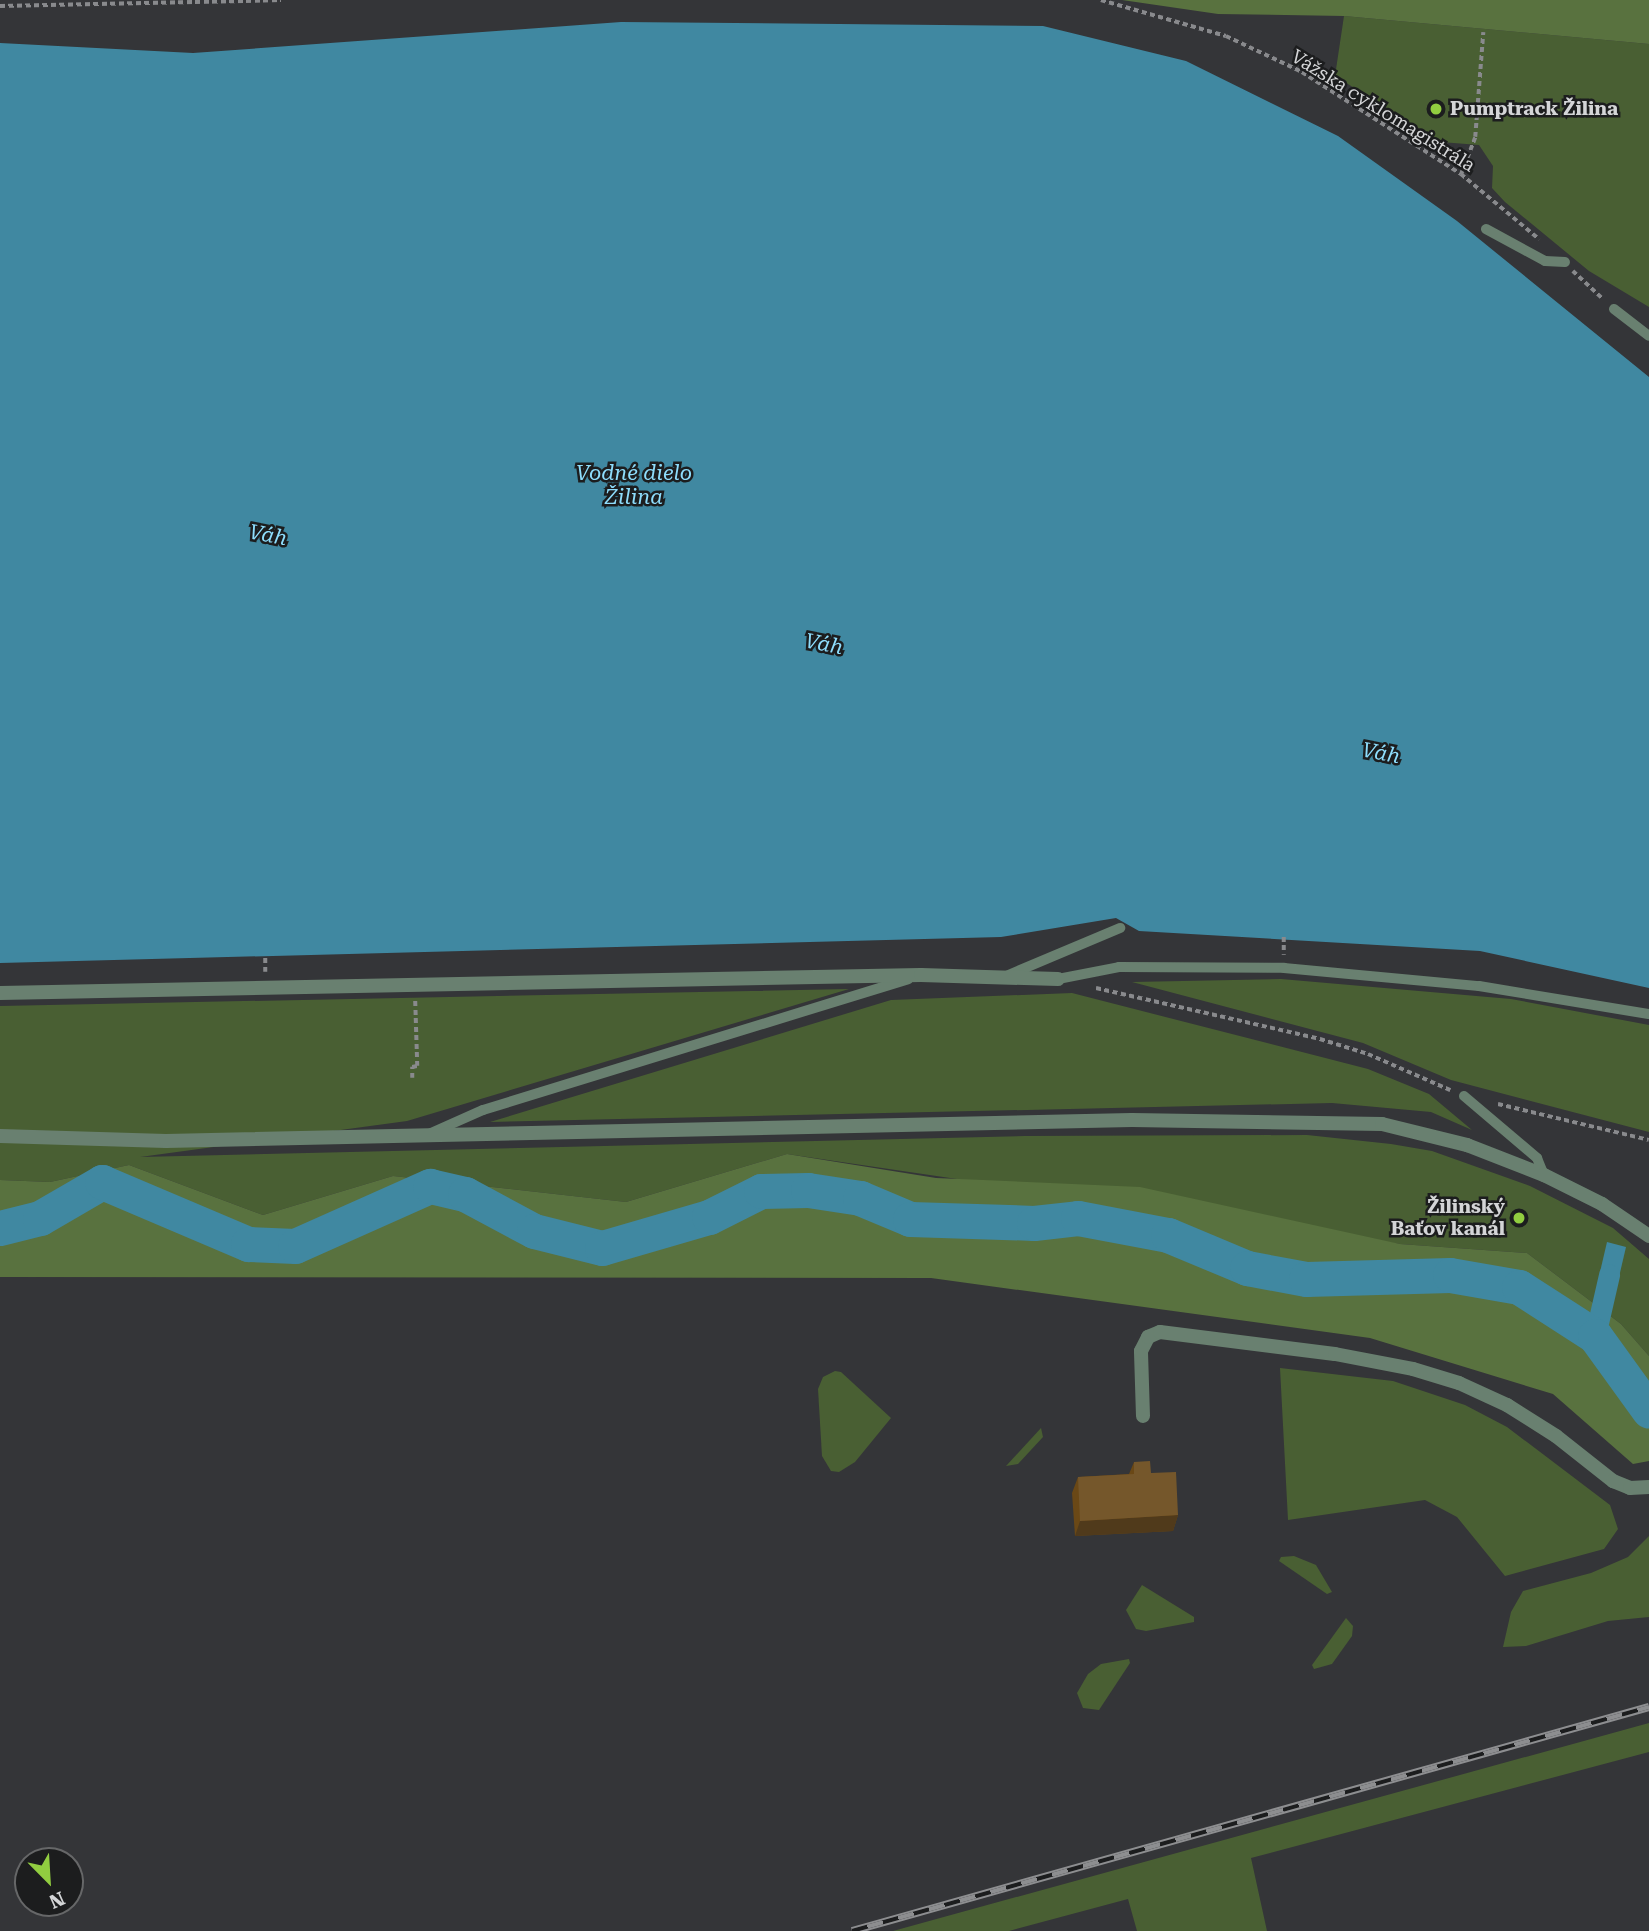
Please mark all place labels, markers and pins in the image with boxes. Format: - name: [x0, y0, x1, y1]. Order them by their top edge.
- place label: Pumptrack Žilina: [1450, 98, 1618, 120]
- marker: Pumptrack Žilina: [1428, 101, 1444, 117]
- place label: Žilinský Baťov kanál: [1391, 1196, 1505, 1240]
- marker: Žilinský Baťov kanál: [1511, 1210, 1527, 1226]

